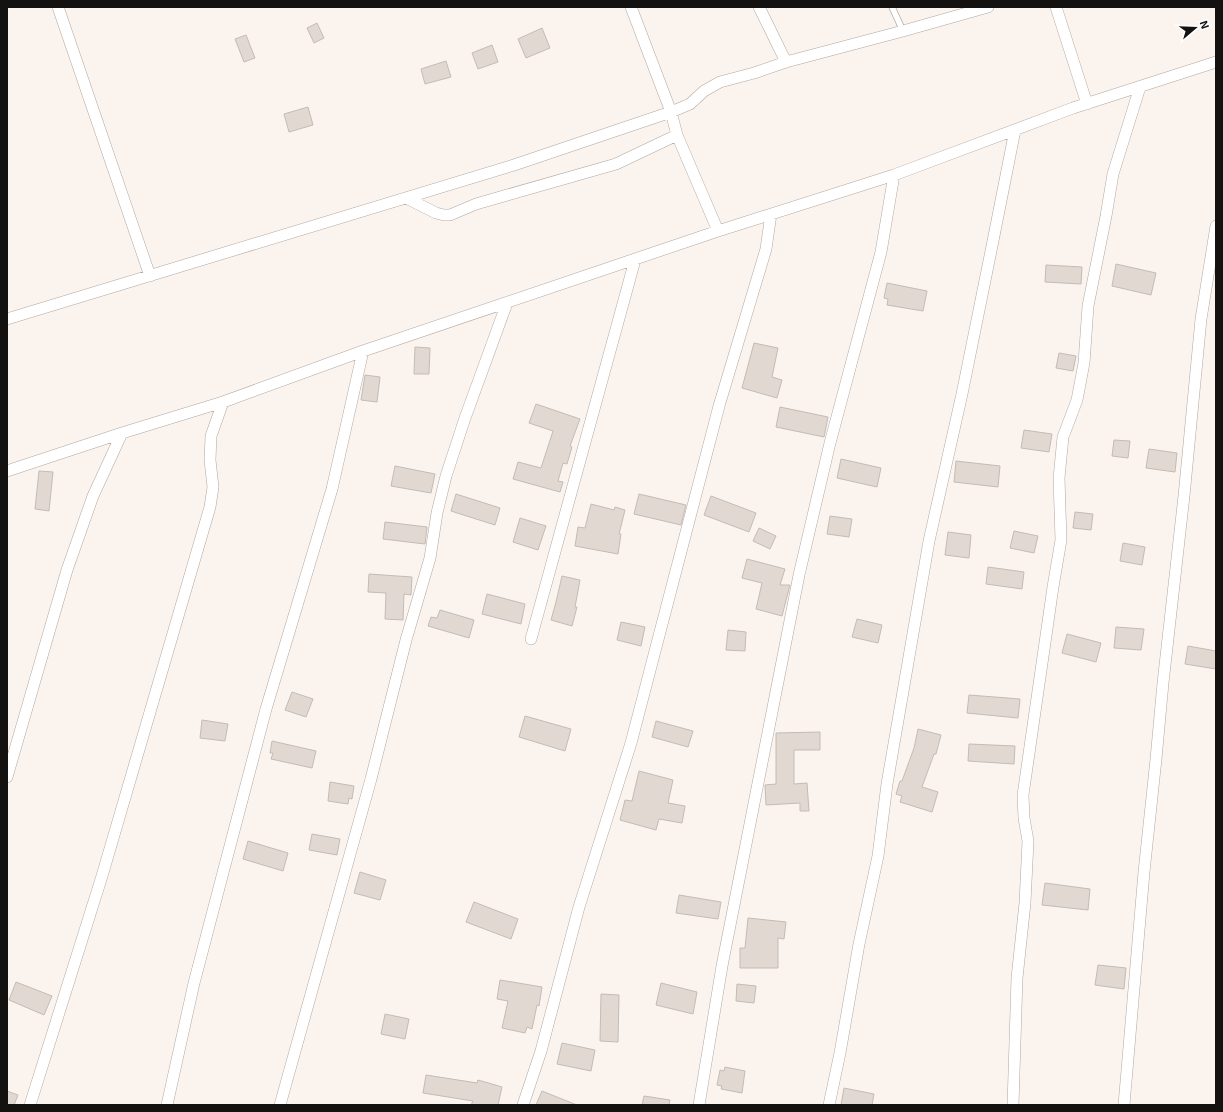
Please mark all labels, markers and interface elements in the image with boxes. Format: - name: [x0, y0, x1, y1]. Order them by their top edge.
- north arrow: [1175, 8, 1215, 48]
- text: N: [1197, 19, 1212, 31]

